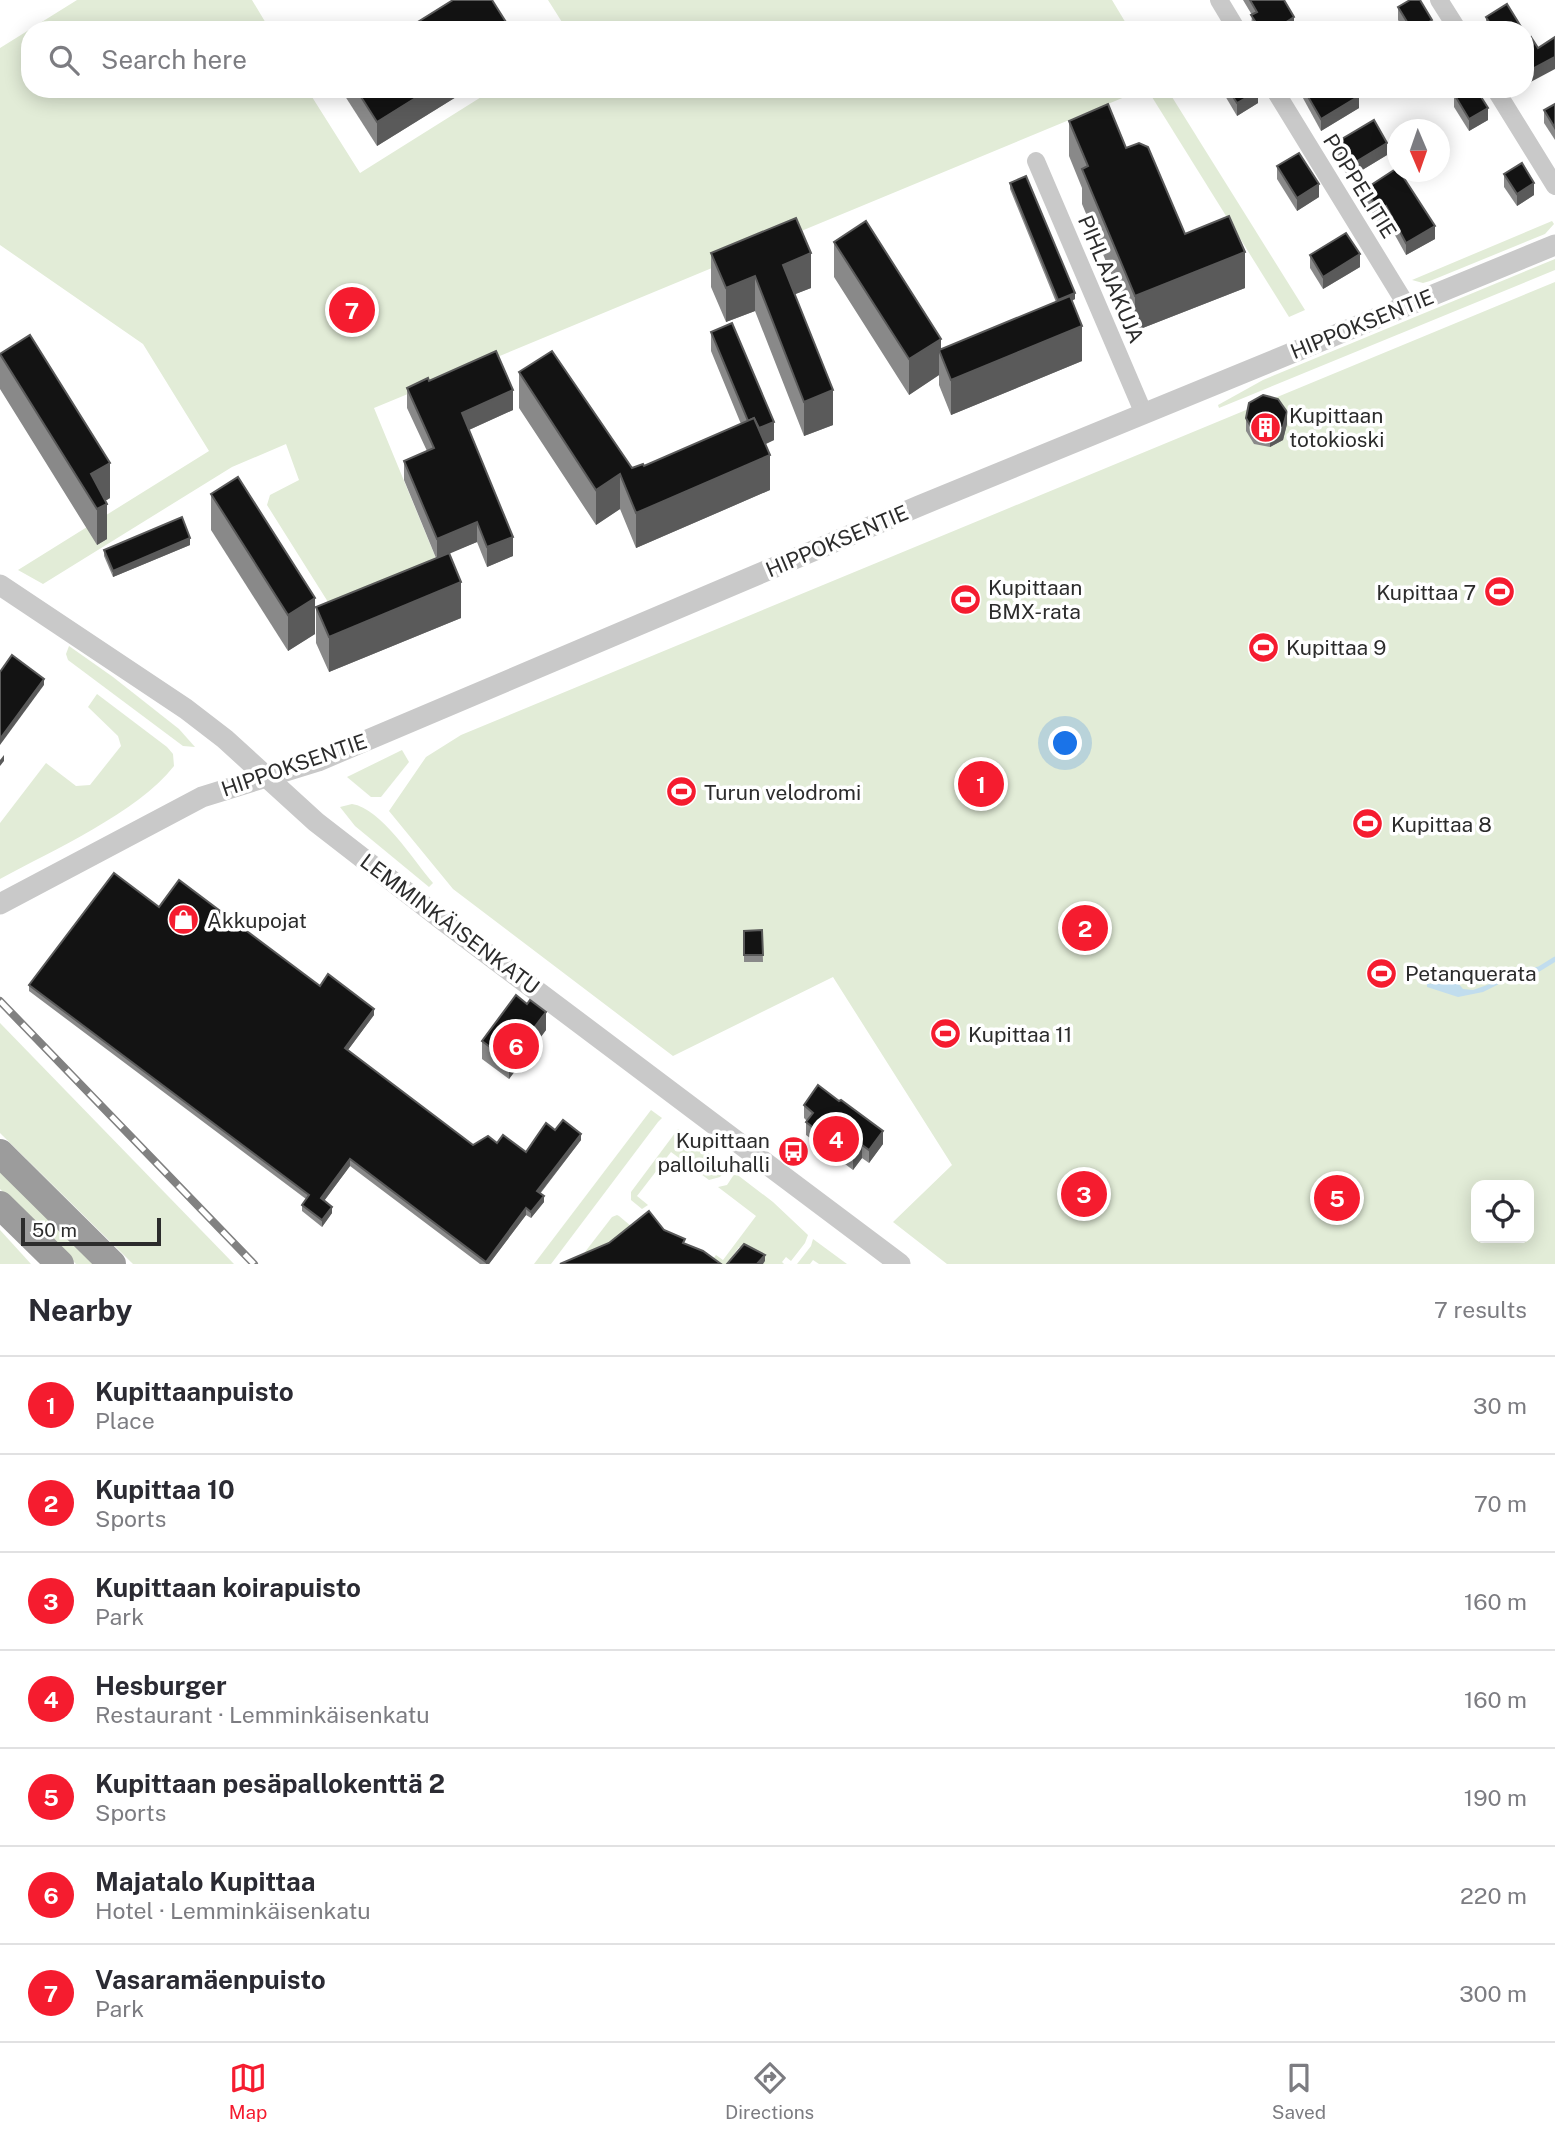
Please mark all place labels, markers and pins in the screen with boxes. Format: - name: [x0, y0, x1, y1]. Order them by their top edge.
- pin: 7: [329, 284, 375, 336]
- place label: Kupittaan totokioski: [1289, 403, 1384, 452]
- building icon: Kupittaan totokioski: [1249, 410, 1283, 444]
- place label: Kupittaan BMX-rata: [988, 575, 1082, 624]
- sports icon: Kupittaa 7: [1482, 575, 1516, 609]
- place label: Kupittaa 7: [1376, 580, 1476, 605]
- sports icon: Kupittaan BMX-rata: [948, 582, 982, 616]
- sports icon: Kupittaa 9: [1246, 630, 1280, 664]
- place label: Kupittaa 9: [1286, 635, 1386, 660]
- pin: 1: [958, 758, 1004, 810]
- sports icon: Turun velodromi: [664, 775, 698, 809]
- place label: Turun velodromi: [704, 780, 861, 805]
- sports icon: Kupittaa 8: [1351, 807, 1385, 841]
- place label: Kupittaa 8: [1391, 812, 1492, 837]
- pin: 2: [1062, 902, 1108, 954]
- shop icon: Akkupojat: [167, 903, 201, 937]
- place label: Akkupojat: [207, 908, 307, 933]
- sports icon: Petanquerata: [1365, 956, 1399, 990]
- place label: Petanquerata: [1405, 961, 1537, 986]
- sports icon: Kupittaa 11: [928, 1017, 962, 1051]
- pin: 6: [493, 1020, 539, 1072]
- place label: Kupittaa 11: [968, 1022, 1072, 1047]
- pin: 4: [813, 1113, 859, 1165]
- place label: Kupittaan palloiluhalli: [657, 1128, 770, 1177]
- bus stop icon: Kupittaan palloiluhalli: [776, 1135, 810, 1169]
- pin: 3: [1061, 1168, 1107, 1220]
- pin: 5: [1314, 1172, 1360, 1224]

